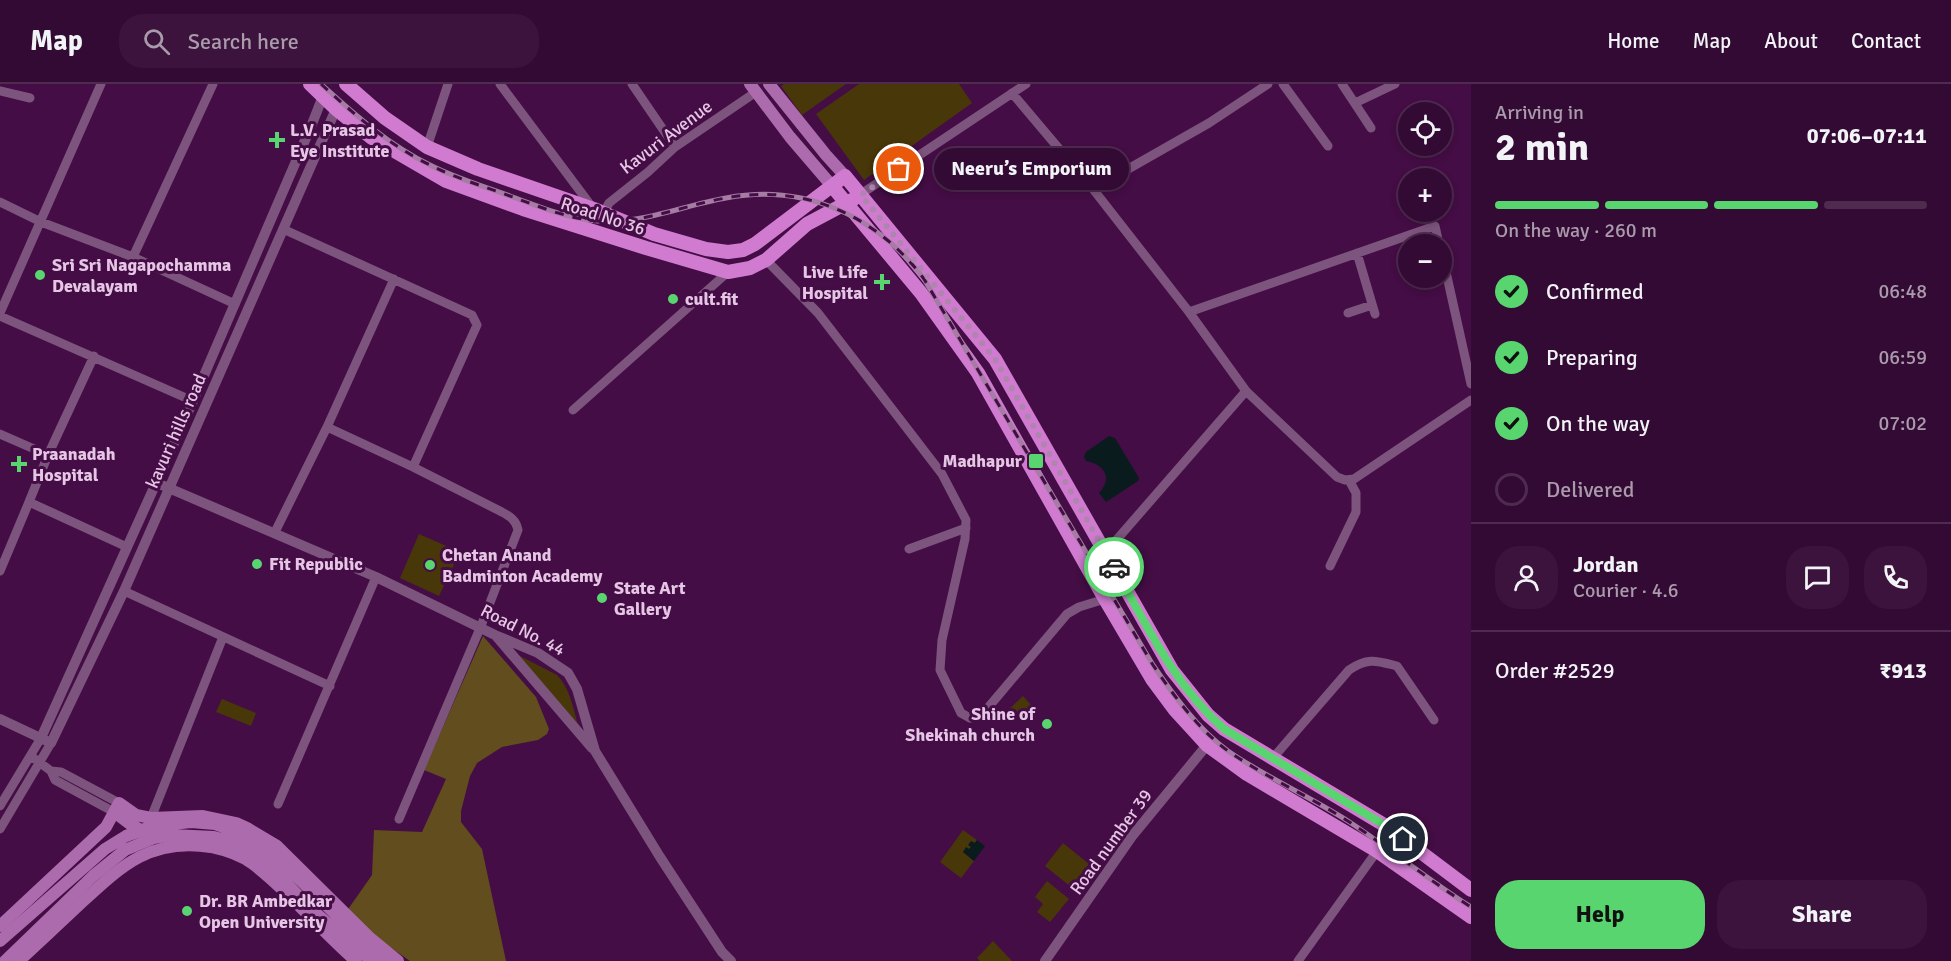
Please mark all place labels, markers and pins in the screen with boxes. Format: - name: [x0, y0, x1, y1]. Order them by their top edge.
- place label: L.V. Prasad Eye Institute: [290, 119, 389, 162]
- marker: L.V. Prasad Eye Institute: [268, 131, 286, 149]
- pin: [873, 143, 924, 194]
- callout: Neeru’s Emporium: [935, 148, 1130, 190]
- place label: Sri Sri Nagapochamma Devalayam: [52, 254, 231, 297]
- place label: Live Life Hospital: [802, 261, 868, 304]
- marker: Sri Sri Nagapochamma Devalayam: [33, 268, 47, 282]
- marker: Live Life Hospital: [873, 273, 891, 291]
- place label: cult.fit: [685, 288, 739, 310]
- marker: cult.fit: [666, 292, 680, 306]
- place label: Praanadah Hospital: [32, 443, 116, 486]
- place label: Madhapur: [942, 450, 1023, 472]
- marker: Madhapur: [1027, 452, 1045, 470]
- marker: Praanadah Hospital: [10, 455, 28, 473]
- place label: Chetan Anand Badminton Academy: [442, 544, 602, 587]
- place label: Fit Republic: [269, 553, 363, 575]
- marker: Fit Republic: [250, 557, 264, 571]
- marker: Chetan Anand Badminton Academy: [423, 558, 437, 572]
- place label: State Art Gallery: [614, 577, 686, 620]
- marker: State Art Gallery: [595, 591, 609, 605]
- place label: Shine of Shekinah church: [905, 703, 1036, 746]
- marker: Shine of Shekinah church: [1040, 717, 1054, 731]
- pin: [1377, 813, 1428, 864]
- place label: Dr. BR Ambedkar Open University: [199, 890, 333, 933]
- marker: Dr. BR Ambedkar Open University: [180, 904, 194, 918]

